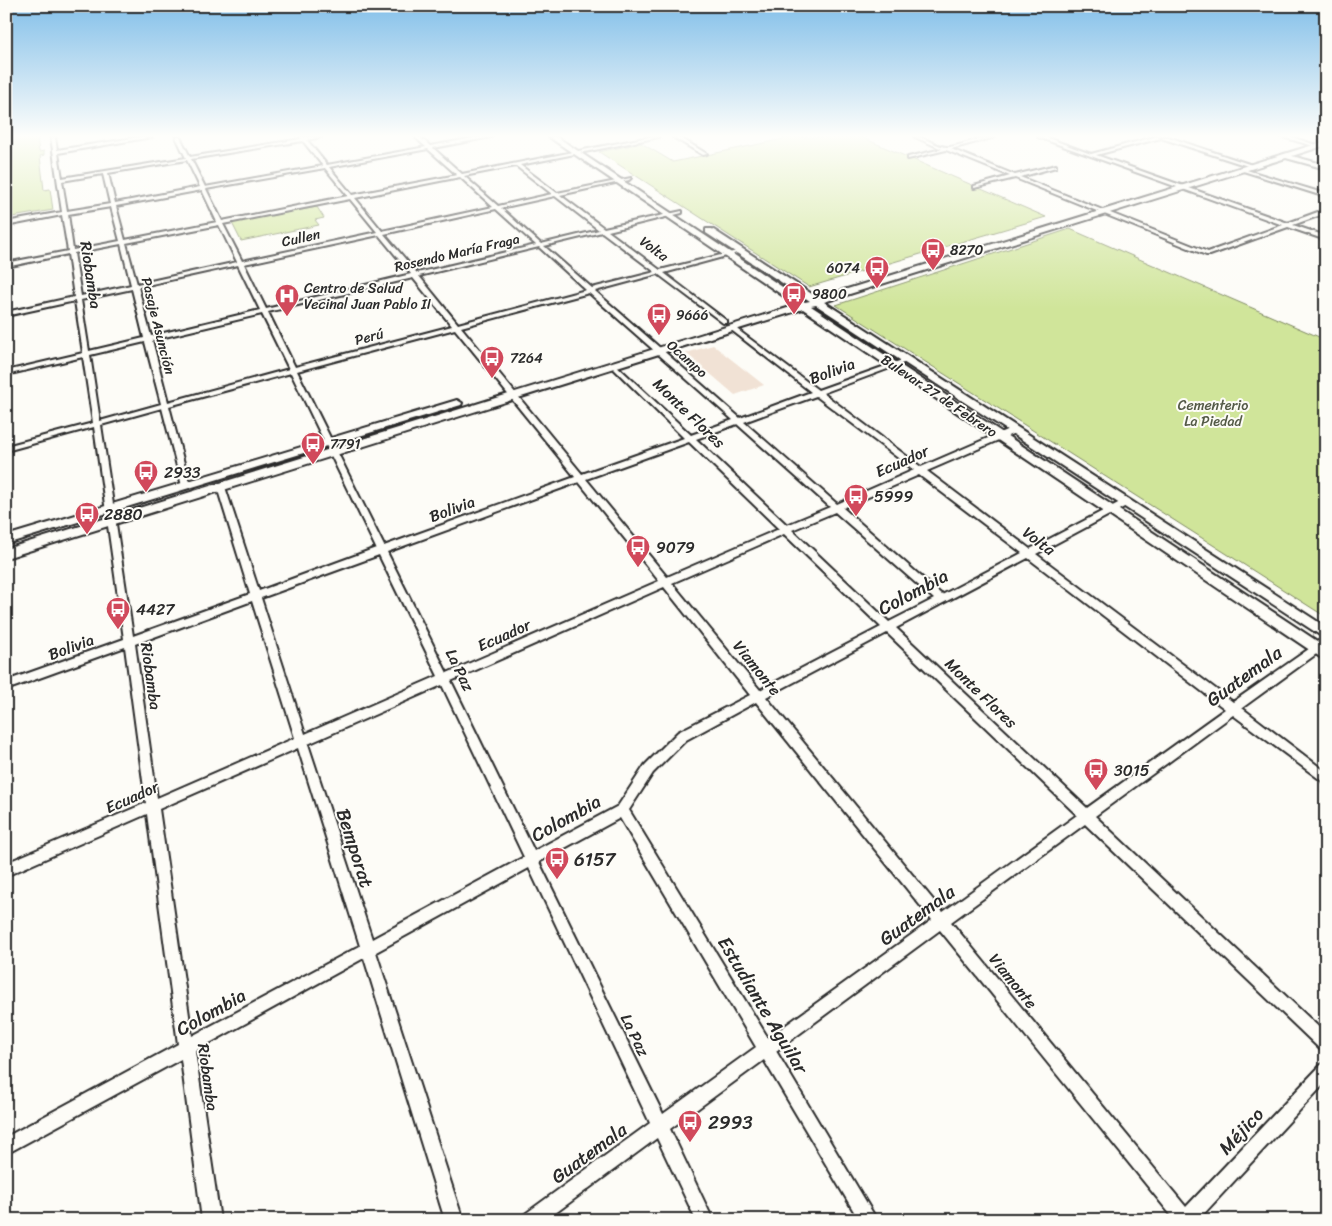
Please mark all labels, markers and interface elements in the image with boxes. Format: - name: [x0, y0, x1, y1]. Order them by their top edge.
- street label: Cullen: [279, 222, 323, 254]
- street label: Rosendo María Fraga: [392, 226, 522, 280]
- street label: Volta: [634, 230, 675, 269]
- bus stop icon: 8270: [920, 237, 946, 271]
- place label: 8270: [950, 238, 984, 263]
- street label: Riobamba: [71, 239, 111, 311]
- bus stop icon: 6074: [864, 255, 890, 289]
- place label: 6074: [826, 256, 860, 281]
- street label: Pasaje Asunción: [134, 275, 182, 378]
- place label: Centro de Salud Vecinal Juan Pablo II: [304, 276, 432, 317]
- bus stop icon: 9800: [781, 281, 807, 315]
- place label: 9800: [812, 282, 847, 307]
- hospital icon: Centro de Salud Vecinal Juan Pablo II: [274, 283, 300, 317]
- bus stop icon: 9666: [646, 302, 672, 336]
- place label: 9666: [676, 303, 708, 328]
- street label: Perú: [352, 321, 387, 353]
- street label: Ocampo: [661, 334, 713, 384]
- bus stop icon: 7264: [479, 345, 505, 379]
- place label: 7264: [510, 346, 543, 371]
- street label: Bulevar 27 de Febrero: [876, 348, 1002, 444]
- street label: Bolivia: [805, 349, 859, 393]
- street label: Monte Flores: [646, 370, 733, 456]
- park label: Cementerio La Piedad: [1178, 393, 1248, 434]
- bus stop icon: 7791: [300, 431, 326, 465]
- place label: 7791: [330, 432, 361, 457]
- street label: Ecuador: [870, 436, 935, 486]
- place label: 2933: [164, 458, 201, 487]
- bus stop icon: 2933: [133, 459, 159, 493]
- place label: 5999: [874, 482, 913, 511]
- bus stop icon: 5999: [843, 483, 869, 517]
- street label: Bolivia: [425, 487, 479, 531]
- place label: 2880: [104, 500, 143, 529]
- bus stop icon: 2880: [74, 501, 100, 535]
- street label: Volta: [1016, 519, 1063, 564]
- place label: 9079: [656, 533, 695, 562]
- bus stop icon: 9079: [625, 534, 651, 568]
- street label: Colombia: [872, 559, 955, 624]
- place label: 4427: [136, 595, 175, 624]
- bus stop icon: 4427: [105, 596, 131, 630]
- street label: Ecuador: [472, 610, 537, 660]
- street label: Bolivia: [44, 625, 98, 669]
- street label: Viamonte: [725, 633, 789, 703]
- street label: Guatemala: [1199, 636, 1290, 715]
- street label: Riobamba: [132, 640, 170, 712]
- street label: La Paz: [437, 644, 483, 697]
- street label: Monte Flores: [938, 650, 1025, 736]
- place label: 3015: [1114, 756, 1150, 785]
- bus stop icon: 3015: [1083, 757, 1109, 791]
- street label: Ecuador: [100, 772, 165, 822]
- street label: Colombia: [525, 785, 608, 851]
- street label: Bemporat: [327, 804, 383, 892]
- place label: 6157: [574, 843, 617, 876]
- bus stop icon: 6157: [544, 846, 570, 880]
- street label: Guatemala: [872, 875, 963, 954]
- street label: Estudiante Aguilar: [709, 930, 818, 1081]
- street label: Viamonte: [981, 946, 1045, 1016]
- street label: Colombia: [170, 979, 253, 1045]
- street label: La Paz: [612, 1009, 658, 1062]
- street label: Riobamba: [189, 1041, 227, 1113]
- street label: Méjico: [1210, 1099, 1272, 1163]
- place label: 2993: [708, 1106, 753, 1139]
- bus stop icon: 2993: [677, 1109, 703, 1143]
- street label: Guatemala: [544, 1113, 635, 1192]

